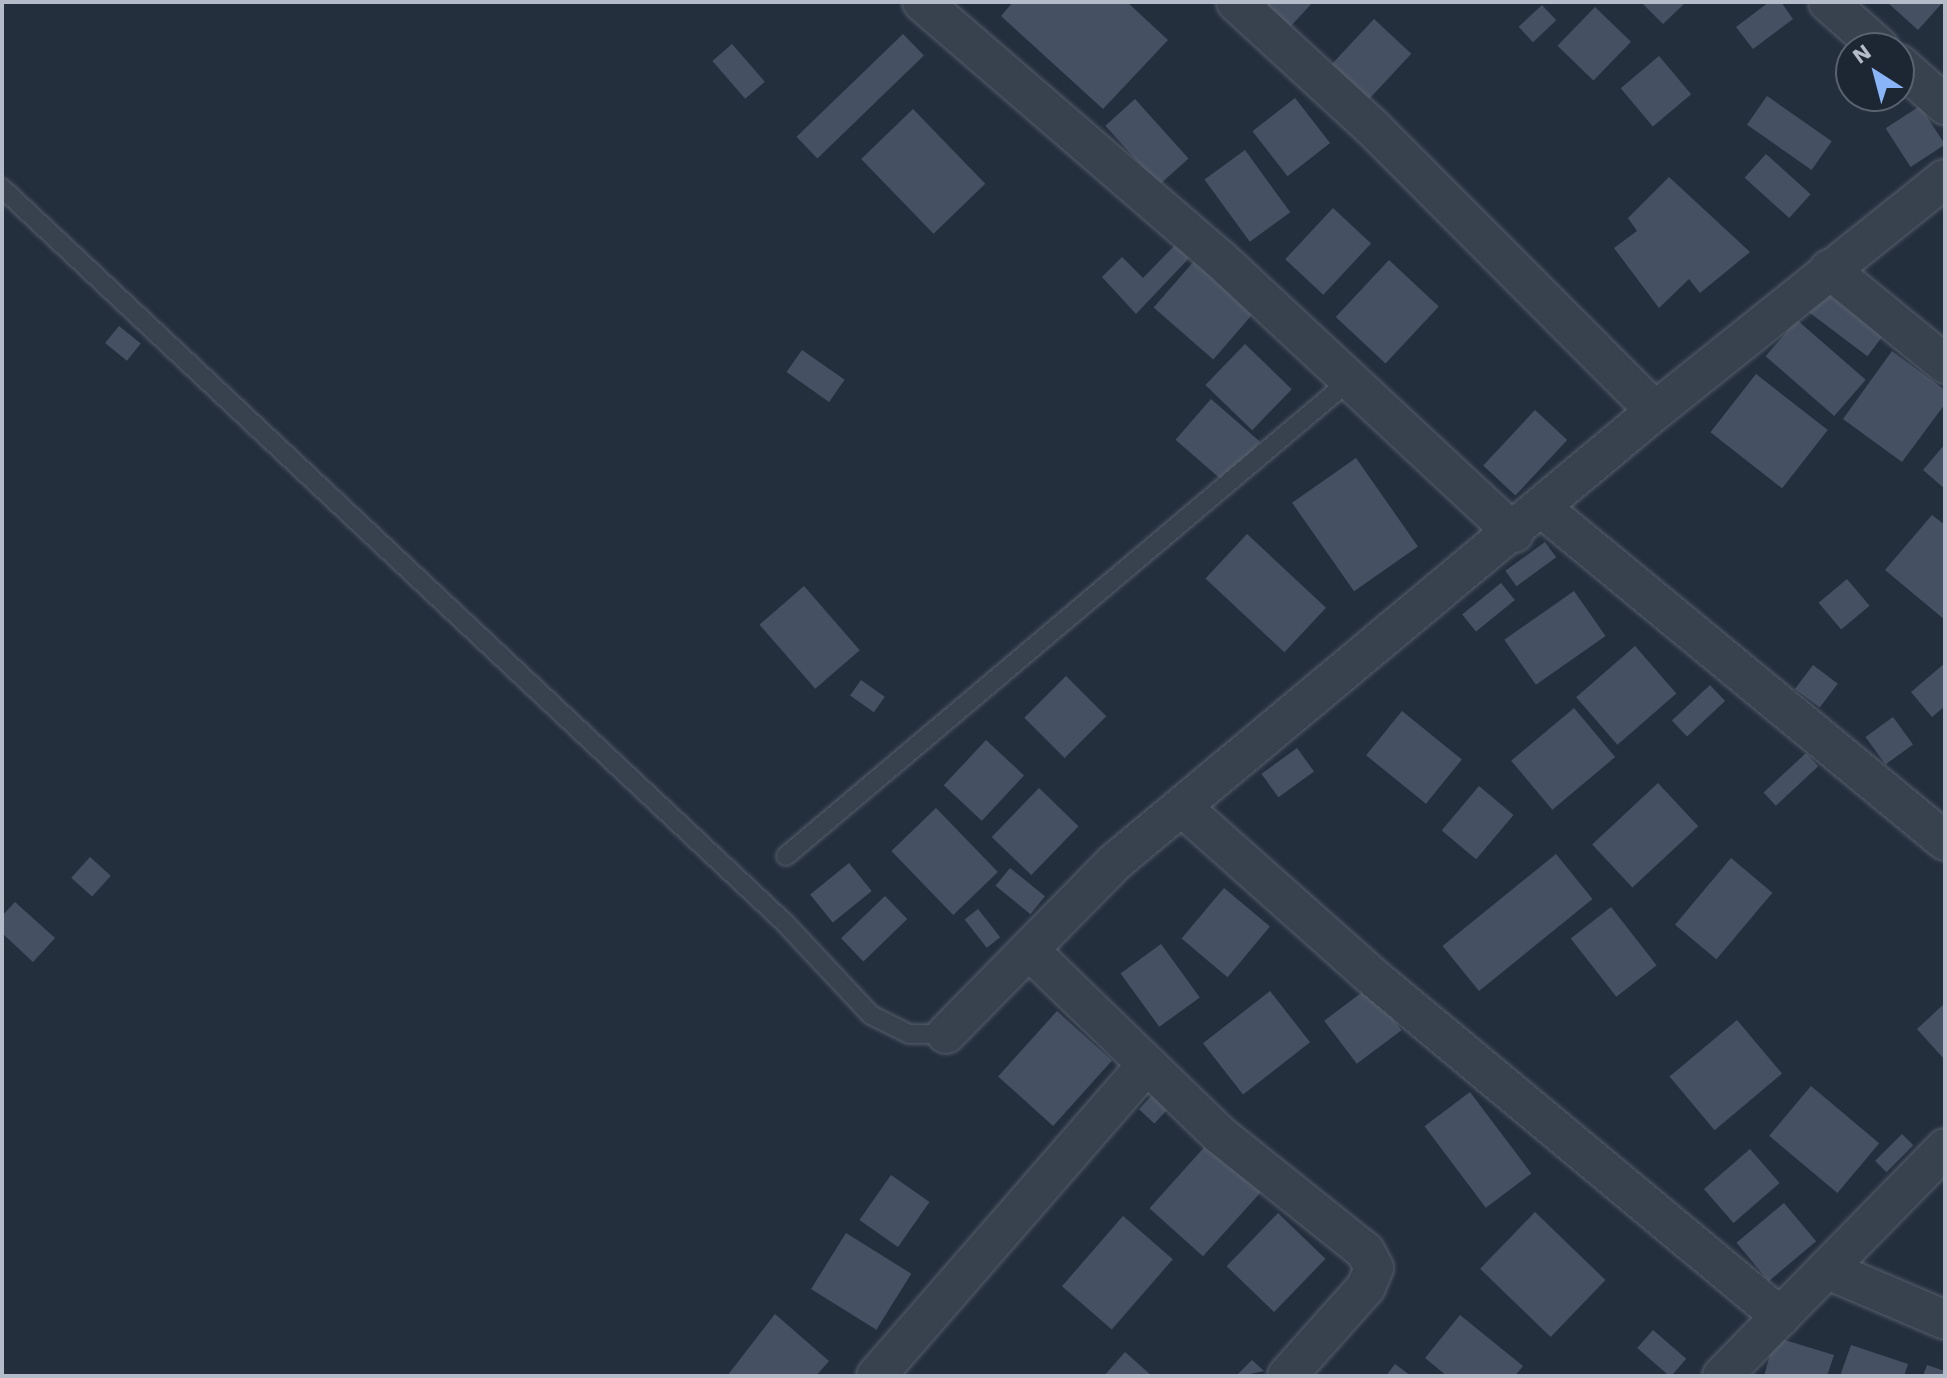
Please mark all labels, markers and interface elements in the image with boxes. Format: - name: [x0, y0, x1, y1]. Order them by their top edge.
- north arrow: [1835, 32, 1915, 112]
- text: N: [1848, 39, 1876, 69]

